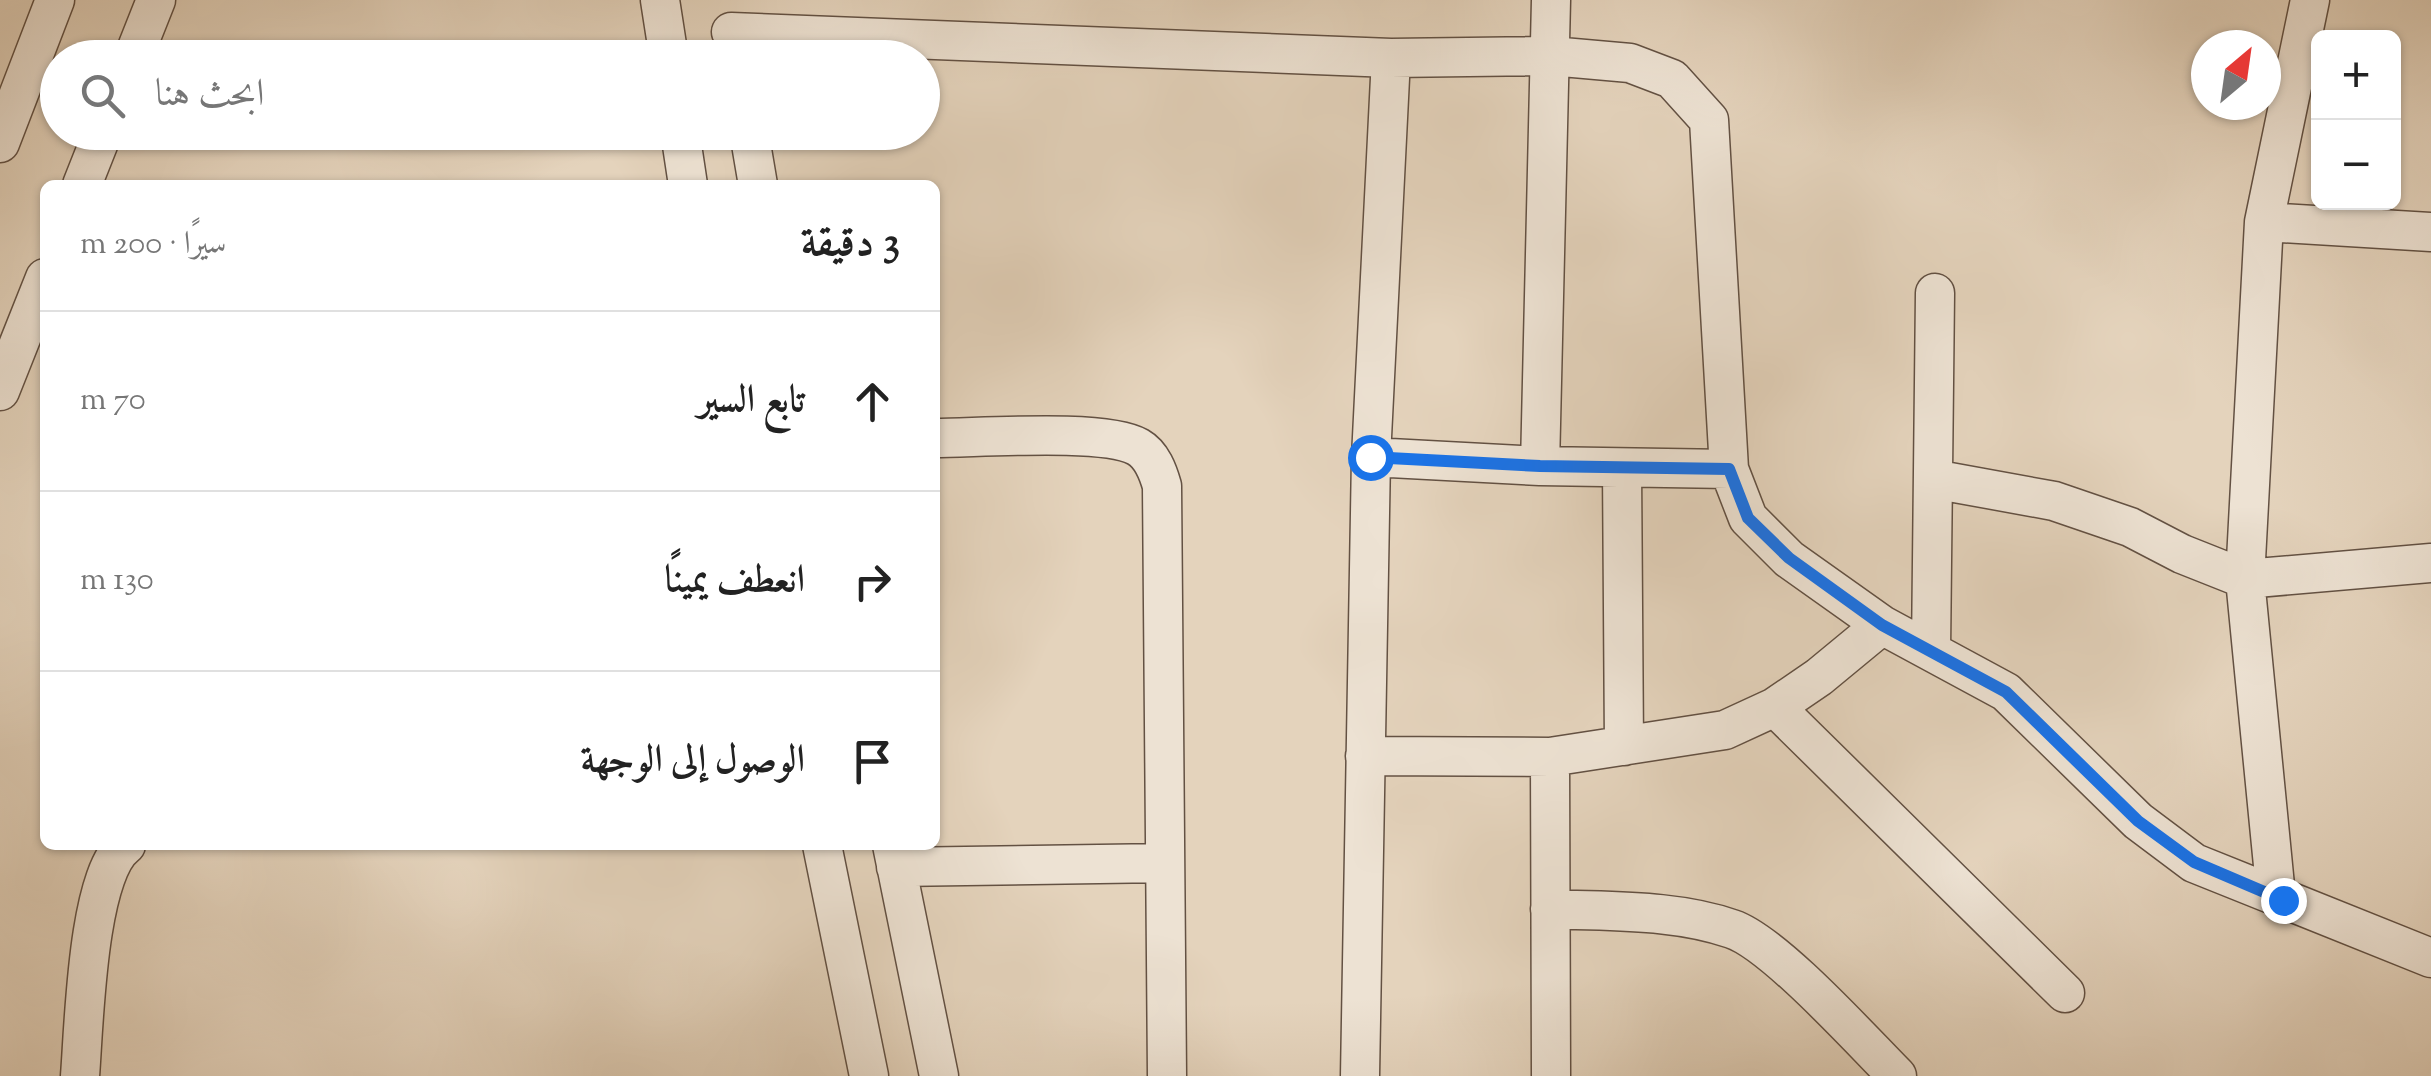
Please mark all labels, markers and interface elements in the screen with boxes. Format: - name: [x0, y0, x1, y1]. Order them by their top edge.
- north arrow: [2191, 30, 2281, 120]
- map controls: [2311, 30, 2401, 210]
- button: +: [2311, 30, 2401, 120]
- search box: [40, 40, 940, 150]
- icon: search: [75, 68, 130, 123]
- text: ابحث هنا: [155, 69, 264, 123]
- button: −: [2311, 120, 2401, 210]
- text: 3 دقيقة: [801, 215, 900, 275]
- text: سيرًا · 200 m: [80, 222, 227, 268]
- icon: ahead: [845, 374, 900, 429]
- text: تابع السير: [698, 375, 805, 429]
- text: 70 m: [80, 378, 146, 424]
- route start: [1348, 435, 1394, 481]
- icon: right: [845, 554, 900, 609]
- text: انعطف يمينًا: [665, 555, 805, 609]
- text: 130 m: [80, 558, 154, 604]
- icon: arrive: [845, 734, 900, 789]
- text: الوصول إلى الوجهة: [581, 735, 805, 789]
- route end: [2261, 878, 2307, 924]

